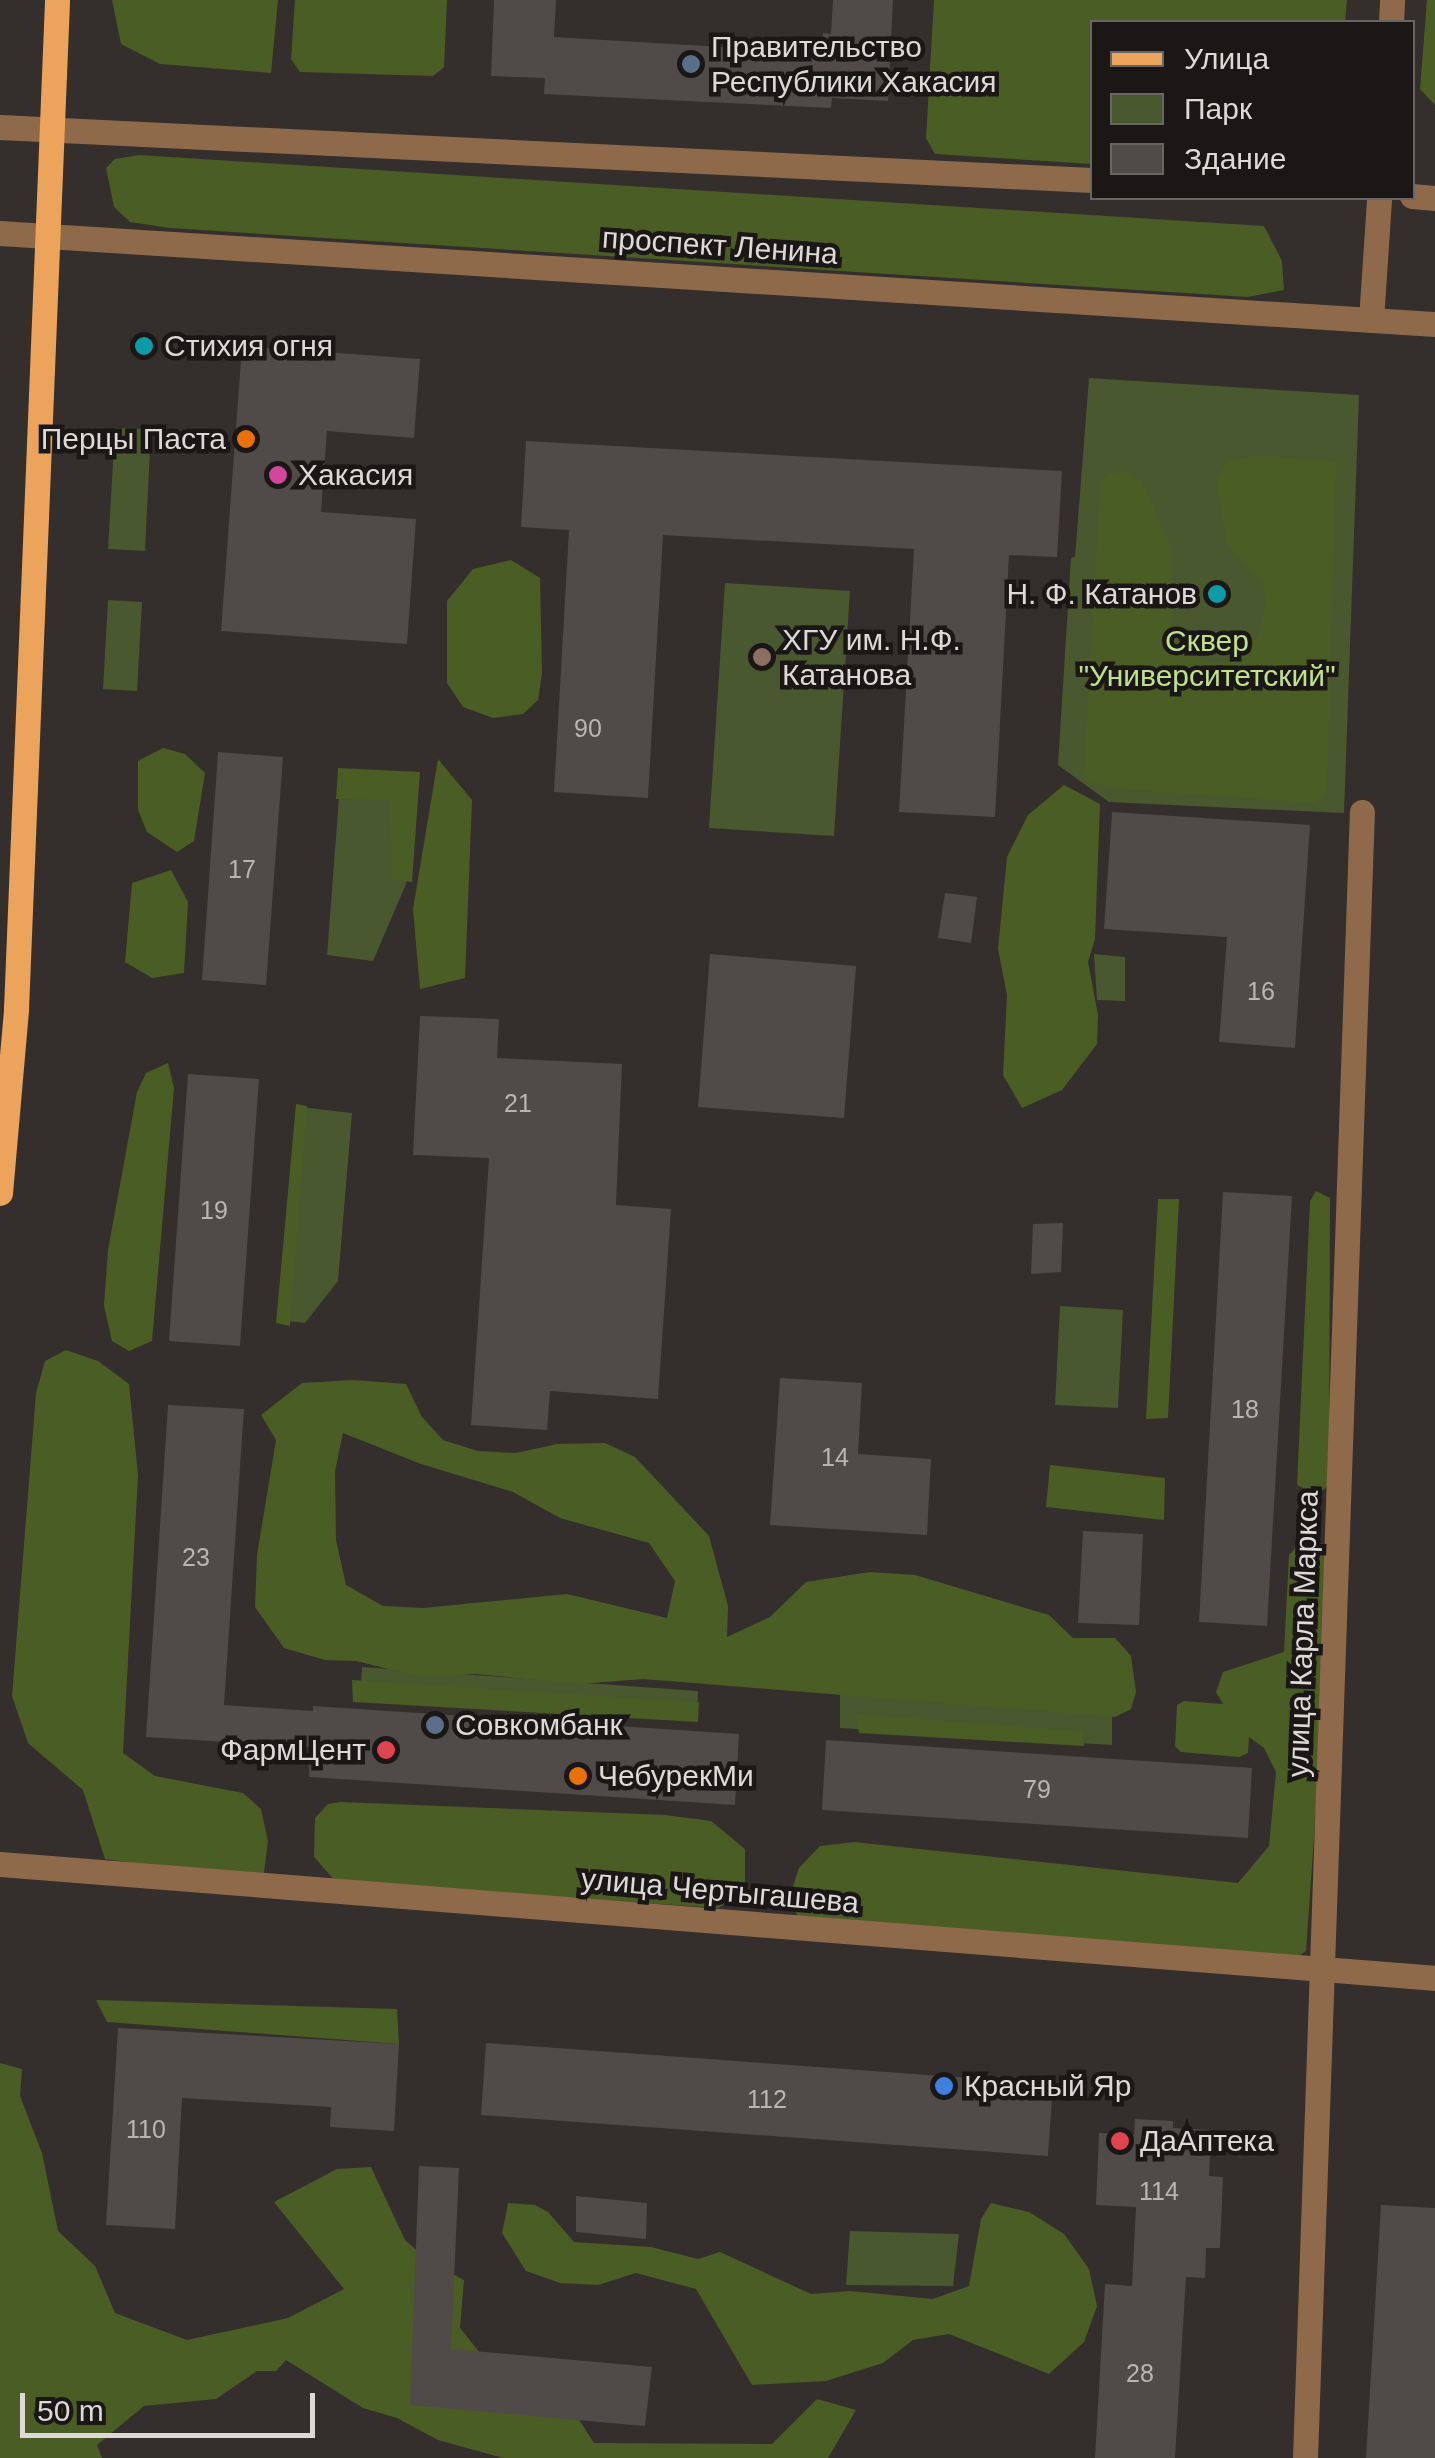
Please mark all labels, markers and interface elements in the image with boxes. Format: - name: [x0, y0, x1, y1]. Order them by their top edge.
- legend: [1090, 20, 1415, 200]
- place label: Правительство Республики Хакасия: [711, 29, 996, 100]
- text: Улица: [1184, 42, 1269, 75]
- marker: Правительство Республики Хакасия: [680, 53, 702, 75]
- text: Парк: [1184, 92, 1252, 125]
- text: Здание: [1184, 142, 1286, 175]
- street label: проспект Ленина: [601, 220, 839, 272]
- place label: Стихия огня: [164, 328, 333, 364]
- marker: Стихия огня: [133, 335, 155, 357]
- place label: Перцы Паста: [41, 421, 226, 457]
- marker: Перцы Паста: [235, 428, 257, 450]
- place label: Хакасия: [298, 457, 413, 493]
- marker: Хакасия: [267, 464, 289, 486]
- place label: Н. Ф. Катанов: [1006, 576, 1197, 612]
- marker: Н. Ф. Катанов: [1206, 583, 1228, 605]
- place label: ХГУ им. Н.Ф. Катанова: [782, 622, 961, 692]
- park label: Сквер "Университетский": [1078, 623, 1336, 694]
- marker: ХГУ им. Н.Ф. Катанова: [751, 646, 773, 668]
- house number: 90: [574, 713, 602, 743]
- house number: 17: [228, 854, 256, 884]
- house number: 16: [1247, 976, 1275, 1006]
- house number: 21: [504, 1088, 532, 1118]
- house number: 19: [200, 1195, 228, 1225]
- house number: 18: [1231, 1394, 1259, 1424]
- house number: 14: [821, 1442, 849, 1472]
- street label: улица Карла Маркса: [1280, 1490, 1326, 1778]
- house number: 23: [182, 1542, 210, 1572]
- place label: Совкомбанк: [455, 1707, 623, 1743]
- marker: Совкомбанк: [424, 1714, 446, 1736]
- place label: ФармЦент: [220, 1732, 366, 1768]
- marker: ФармЦент: [375, 1739, 397, 1761]
- place label: ЧебурекМи: [598, 1758, 754, 1794]
- marker: ЧебурекМи: [567, 1765, 589, 1787]
- house number: 79: [1023, 1774, 1051, 1804]
- street label: улица Чертыгашева: [580, 1861, 860, 1921]
- place label: Красный Яр: [964, 2068, 1131, 2104]
- marker: Красный Яр: [933, 2075, 955, 2097]
- house number: 112: [747, 2084, 787, 2114]
- house number: 110: [126, 2114, 166, 2144]
- place label: ДаАптека: [1140, 2123, 1274, 2159]
- marker: ДаАптека: [1109, 2130, 1131, 2152]
- house number: 114: [1139, 2176, 1179, 2206]
- house number: 28: [1126, 2358, 1154, 2388]
- scale bar: [25, 2373, 320, 2435]
- text: 50 m: [37, 2394, 104, 2427]

